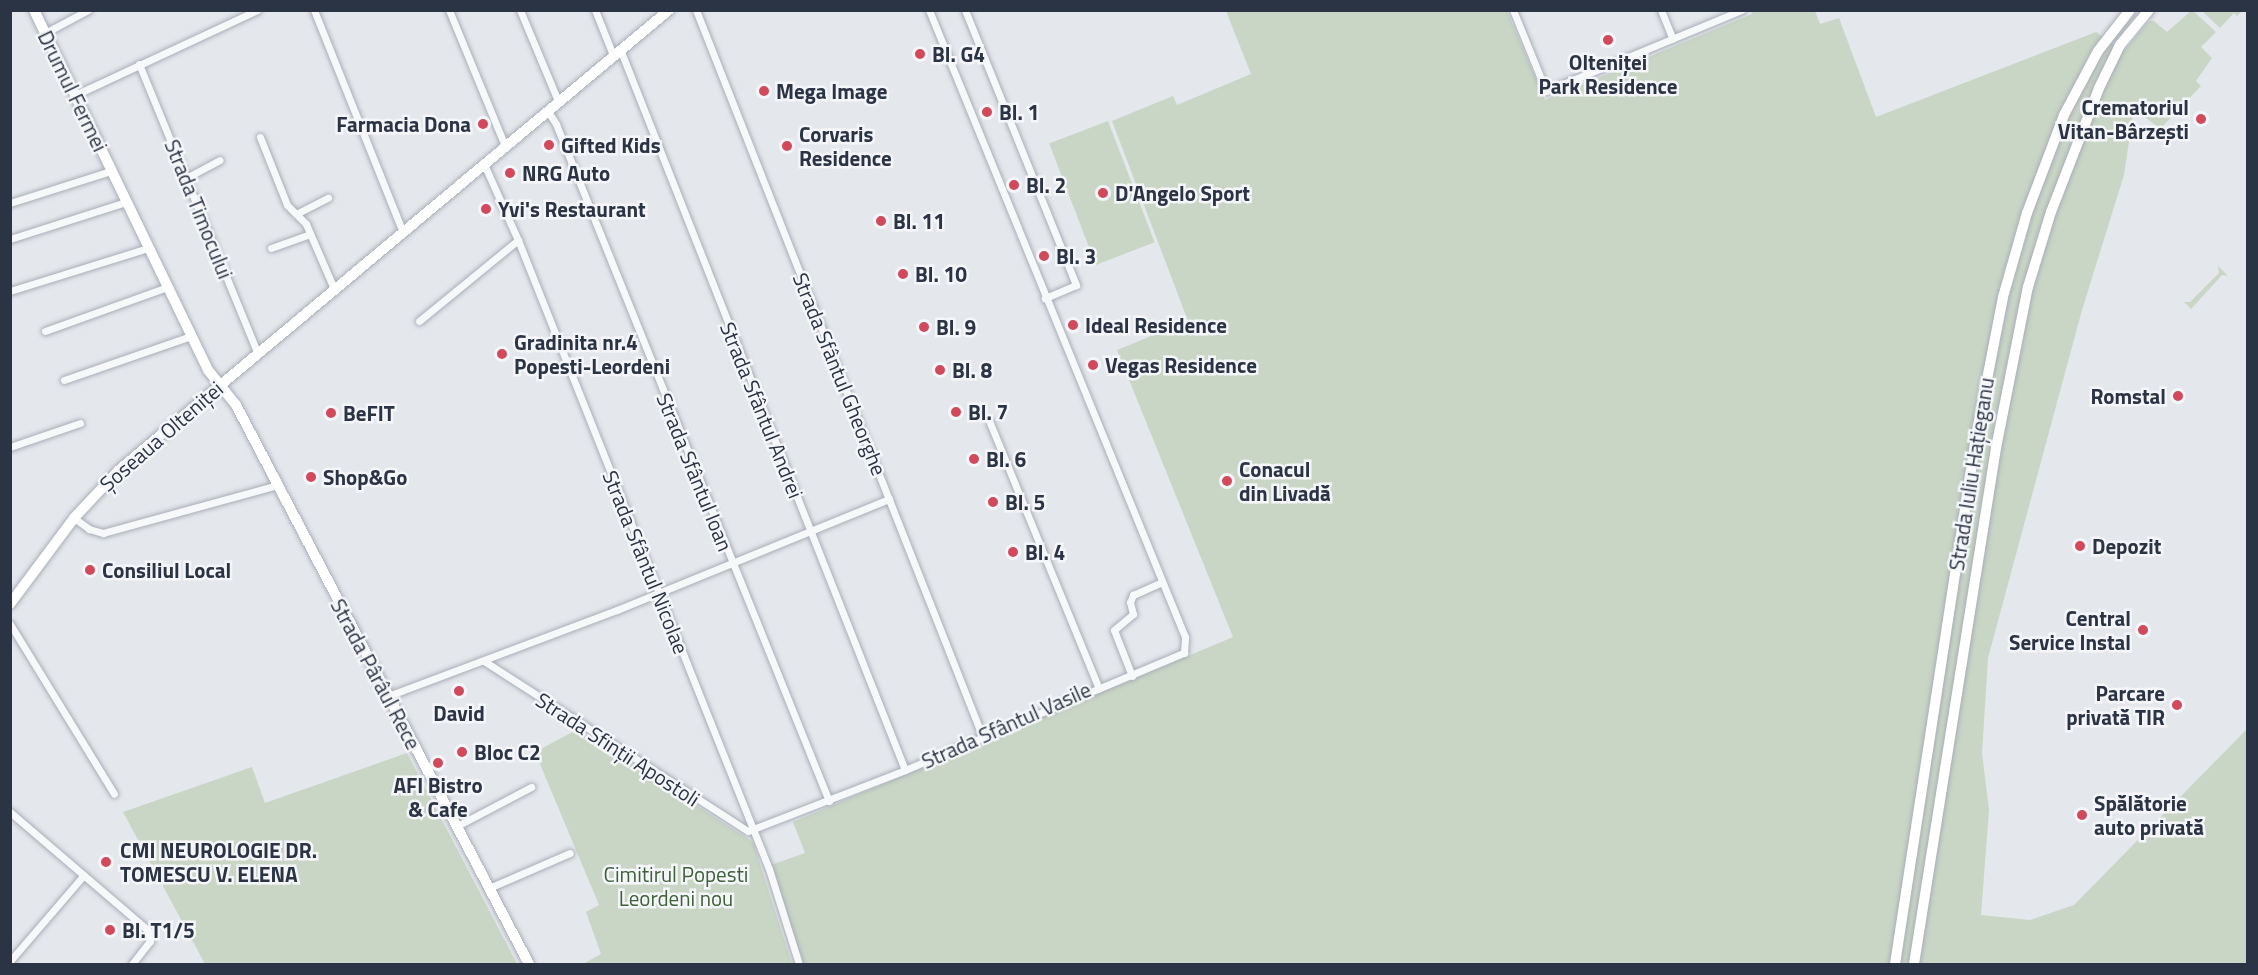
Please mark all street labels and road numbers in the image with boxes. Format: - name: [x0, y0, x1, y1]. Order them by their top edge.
- street label: Drumul Fermei: [33, 26, 113, 156]
- street label: Strada Timocului: [160, 136, 238, 282]
- street label: Strada Sfântul Gheorghe: [788, 269, 892, 479]
- street label: Strada Sfântul Andrei: [715, 318, 809, 502]
- street label: Șoseaua Olteniței: [94, 376, 228, 496]
- street label: Strada Iuliu Hațieganu: [1943, 376, 1999, 572]
- street label: Strada Sfântul Ioan: [652, 389, 738, 555]
- street label: Strada Sfântul Nicolae: [598, 467, 694, 657]
- street label: Strada Pârâul Rece: [326, 594, 426, 754]
- street label: Strada Sfântul Vasile: [918, 676, 1094, 774]
- street label: Strada Sfinții Apostoli: [531, 687, 705, 811]

